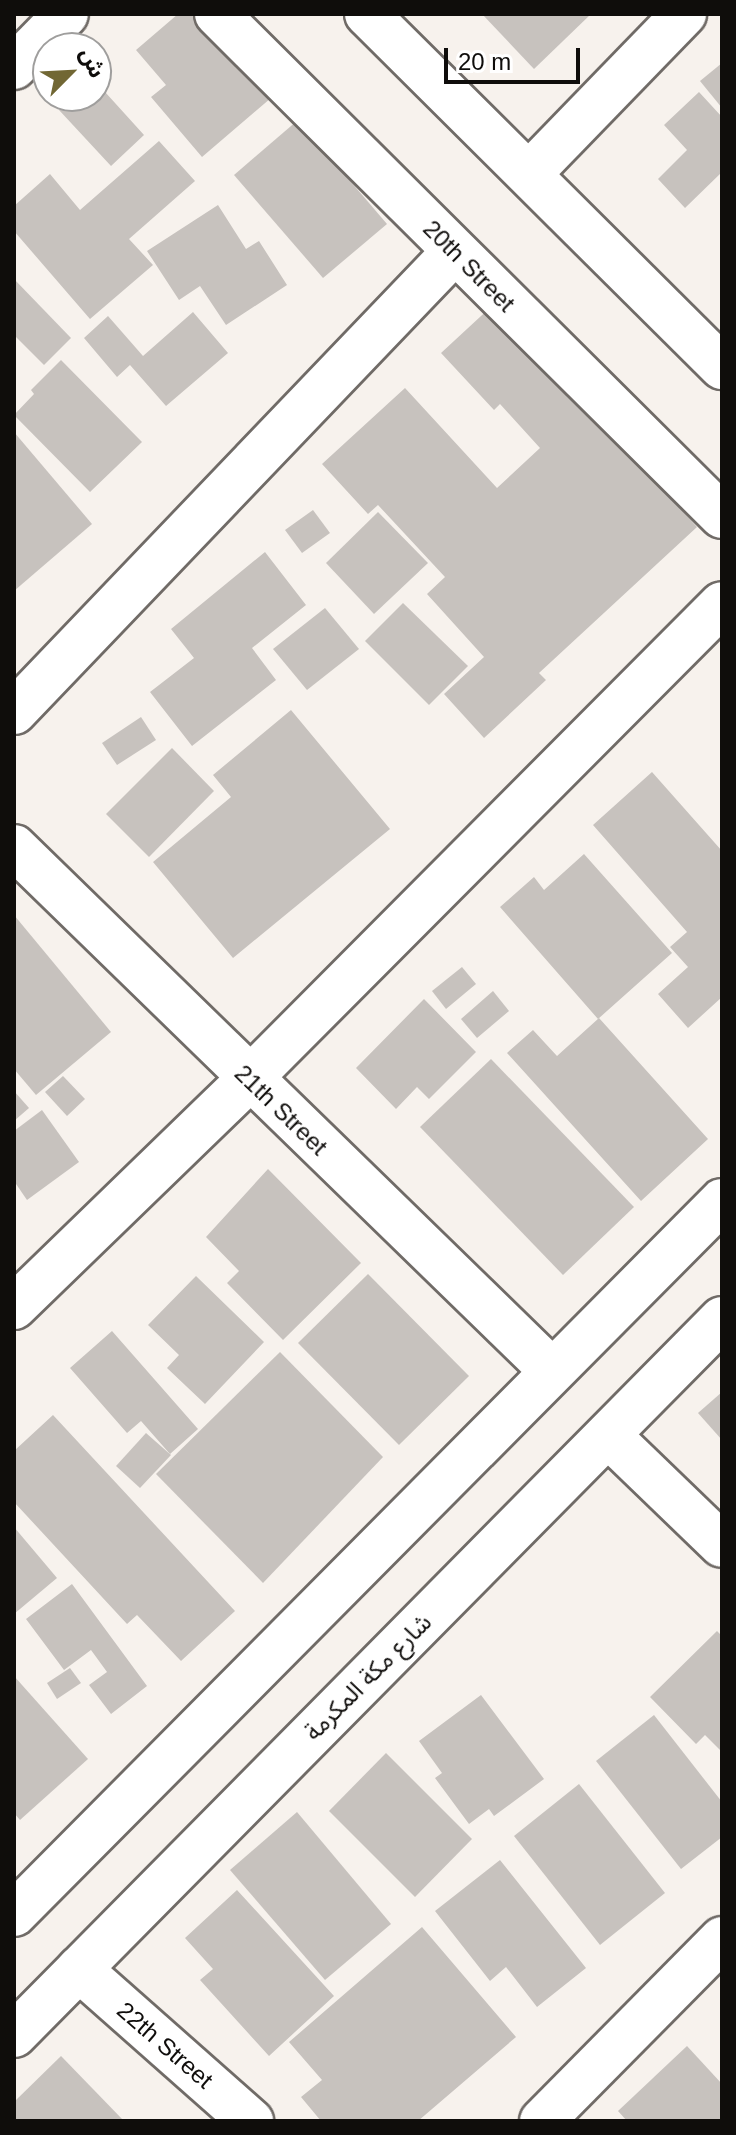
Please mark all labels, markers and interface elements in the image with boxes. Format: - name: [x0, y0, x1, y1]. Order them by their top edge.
- north arrow: [32, 32, 112, 112]
- scale bar: [448, 32, 584, 82]
- text: ش: [75, 44, 110, 82]
- text: 20 m: [458, 48, 511, 75]
- street label: 20th Street: [417, 214, 521, 318]
- street label: 21th Street: [229, 1059, 333, 1161]
- street label: شارع مكة المكرمة: [299, 1608, 437, 1746]
- street label: 22th Street: [111, 1996, 219, 2094]

